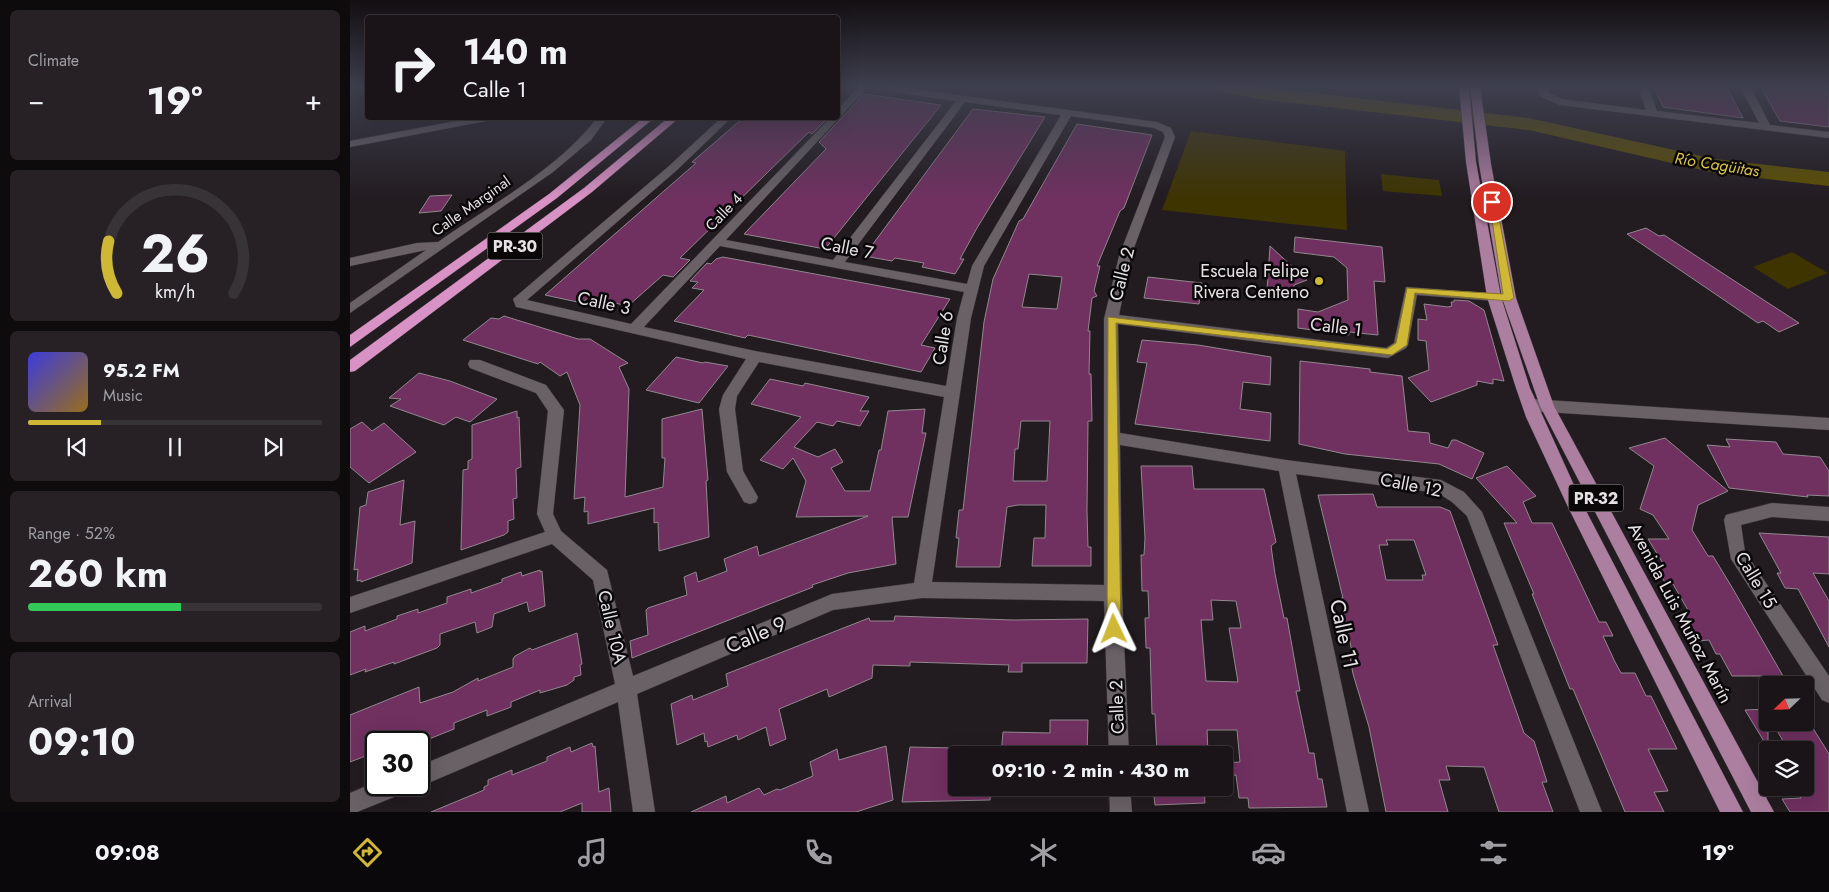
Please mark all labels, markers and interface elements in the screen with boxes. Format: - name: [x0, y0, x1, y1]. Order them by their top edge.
- text: 140 m: [463, 27, 568, 77]
- icon: right: [380, 35, 445, 100]
- text: Climate: [28, 49, 79, 72]
- text: 19°: [147, 73, 203, 128]
- text: Calle 1: [463, 73, 527, 105]
- text: −: [28, 80, 45, 121]
- text: +: [305, 80, 322, 121]
- water label: Río Cagüitas: [1673, 146, 1762, 183]
- street label: Calle Marginal: [427, 171, 515, 241]
- pin: [1471, 181, 1513, 223]
- street label: Calle 4: [700, 188, 748, 236]
- icon: arrive: [1478, 188, 1506, 216]
- text: 26: [141, 216, 209, 292]
- street label: Calle 7: [818, 230, 876, 266]
- road number: PR-30: [488, 232, 542, 260]
- street label: Calle 2: [1103, 245, 1141, 303]
- place label: Escuela Felipe Rivera Centeno: [1193, 258, 1309, 305]
- marker: Escuela Felipe Rivera Centeno: [1313, 275, 1325, 287]
- text: km/h: [155, 279, 195, 305]
- street label: Calle 3: [575, 285, 633, 321]
- street label: Calle 6: [926, 309, 960, 367]
- street label: Calle 1: [1309, 311, 1363, 343]
- text: 95.2 FM: [103, 357, 180, 384]
- text: Music: [103, 384, 143, 407]
- icon: previous: [63, 433, 91, 461]
- icon: pause: [161, 433, 189, 461]
- icon: next: [259, 433, 287, 461]
- street label: Calle 12: [1378, 466, 1444, 504]
- road number: PR-32: [1568, 484, 1624, 512]
- street label: Avenida Luis Muñoz Marín: [1621, 518, 1739, 708]
- text: Range · 52%: [28, 522, 115, 545]
- text: 260 km: [28, 546, 168, 601]
- street label: Calle 15: [1729, 547, 1783, 613]
- street label: Calle 10A: [591, 588, 633, 666]
- street label: Calle 11: [1322, 597, 1366, 671]
- position arrow: [1087, 602, 1139, 654]
- street label: Calle 9: [721, 609, 791, 661]
- north arrow: [1759, 676, 1814, 731]
- map controls: [1759, 676, 1814, 796]
- street label: Calle 2: [1103, 679, 1131, 735]
- text: Arrival: [28, 690, 72, 713]
- text: 09:10: [28, 714, 135, 769]
- speed limit sign: 30: [365, 731, 430, 796]
- button: layers: [1759, 741, 1814, 796]
- text: 09:10 · 2 min · 430 m: [992, 757, 1189, 784]
- icon: directions: [350, 835, 385, 870]
- icon: music: [575, 835, 610, 870]
- icon: phone: [801, 835, 836, 870]
- icon: climate: [1026, 835, 1061, 870]
- icon: car: [1251, 835, 1286, 870]
- icon: filters: [1476, 835, 1511, 870]
- text: 09:08: [95, 836, 160, 868]
- text: 19°: [1701, 836, 1734, 868]

